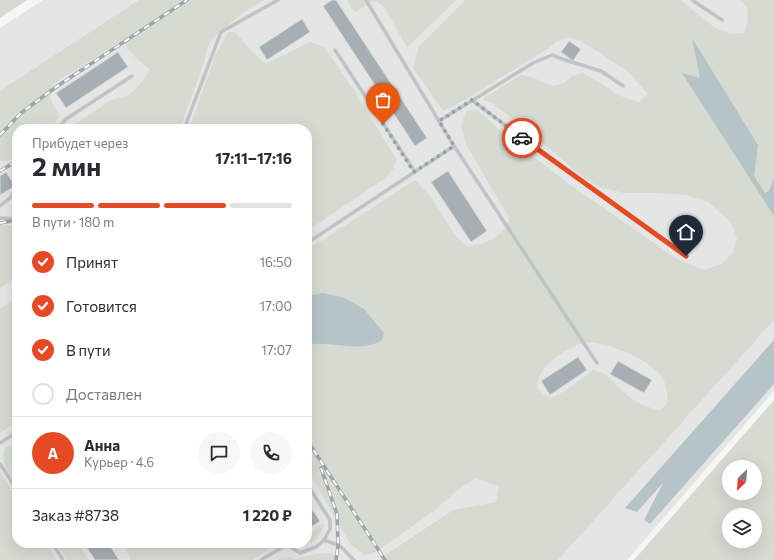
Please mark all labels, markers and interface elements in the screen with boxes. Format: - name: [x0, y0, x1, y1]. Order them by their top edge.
- pin: [366, 83, 400, 124]
- icon: bag: [372, 89, 394, 111]
- courier: [502, 118, 542, 158]
- icon: car: [511, 127, 533, 149]
- text: Прибудет через: [32, 135, 128, 151]
- text: 17:11–17:16: [215, 149, 292, 167]
- text: 2 мин: [32, 150, 101, 181]
- text: В пути · 180 m: [32, 214, 114, 230]
- pin: [669, 215, 703, 256]
- icon: home: [675, 221, 697, 243]
- icon: check: [32, 251, 54, 273]
- text: Принят: [66, 253, 118, 271]
- text: 16:50: [260, 254, 292, 270]
- icon: check: [32, 295, 54, 317]
- text: Готовится: [66, 297, 137, 315]
- text: 17:00: [260, 298, 292, 314]
- icon: check: [32, 339, 54, 361]
- text: В пути: [66, 341, 111, 359]
- text: 17:07: [261, 342, 292, 358]
- text: Доставлен: [66, 385, 142, 403]
- button: chat: [198, 432, 240, 474]
- button: phone: [250, 432, 292, 474]
- text: Анна: [84, 436, 120, 454]
- text: А: [48, 444, 58, 462]
- text: Курьер · 4.6: [84, 454, 154, 470]
- north arrow: [722, 460, 762, 500]
- map controls: [722, 460, 762, 548]
- text: Заказ #8738: [32, 506, 119, 524]
- text: 1 220 ₽: [243, 506, 292, 524]
- button: layers: [722, 508, 762, 548]

